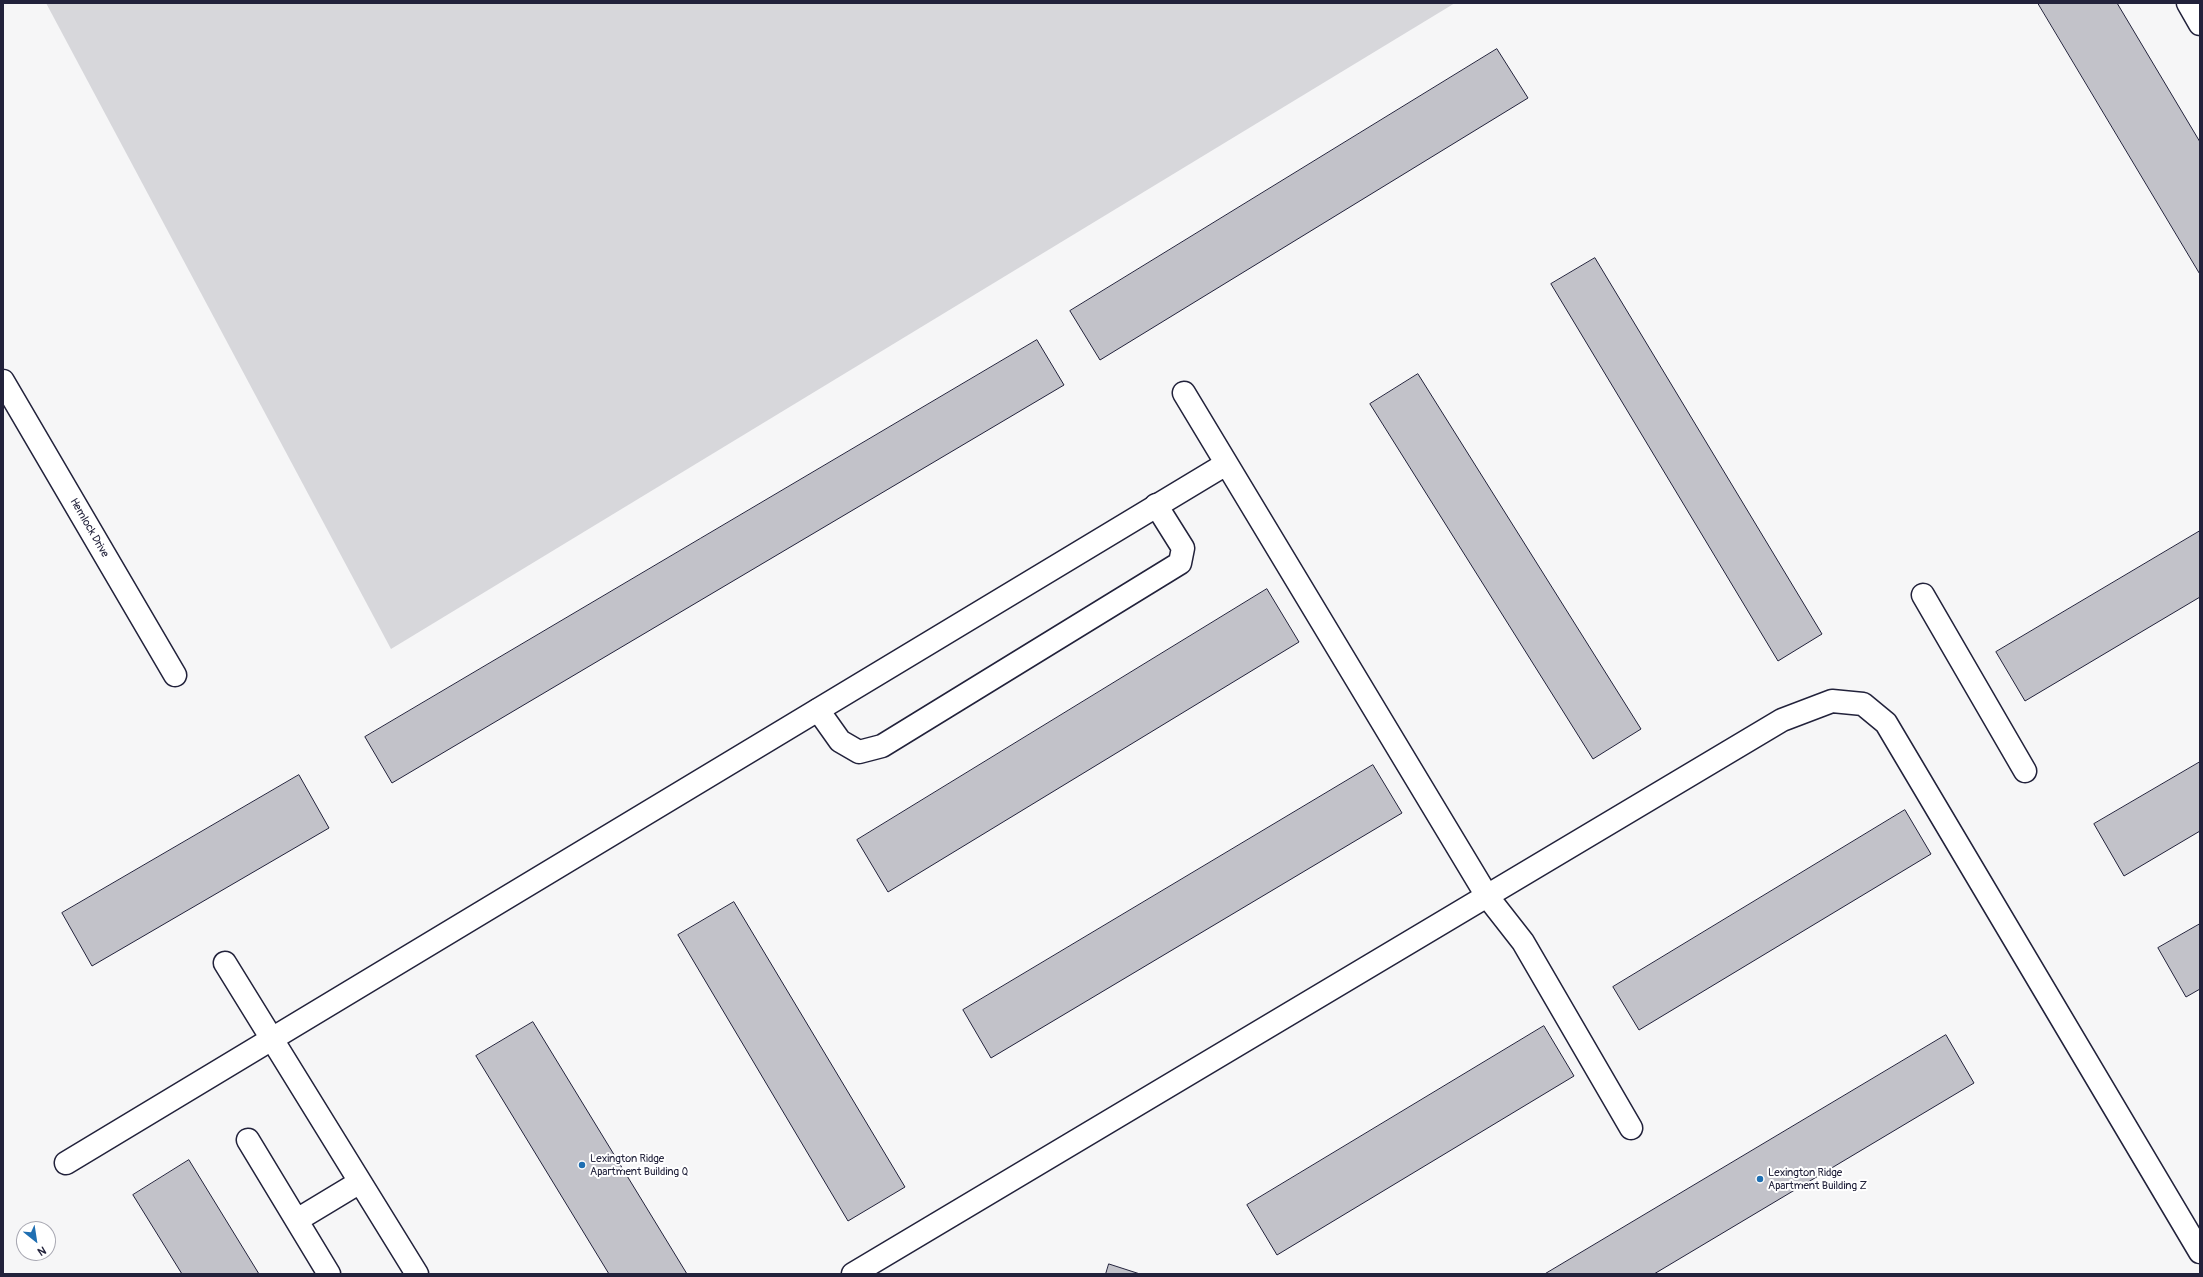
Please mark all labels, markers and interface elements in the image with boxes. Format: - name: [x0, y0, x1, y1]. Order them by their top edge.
- street label: Hemlock Drive: [67, 496, 111, 560]
- place label: Lexington Ridge Apartment Building Q: [590, 1152, 688, 1178]
- marker: Lexington Ridge Apartment Building Q: [577, 1160, 587, 1170]
- place label: Lexington Ridge Apartment Building Z: [1768, 1166, 1867, 1192]
- marker: Lexington Ridge Apartment Building Z: [1755, 1174, 1765, 1184]
- north arrow: [16, 1221, 56, 1261]
- text: N: [35, 1243, 48, 1258]

